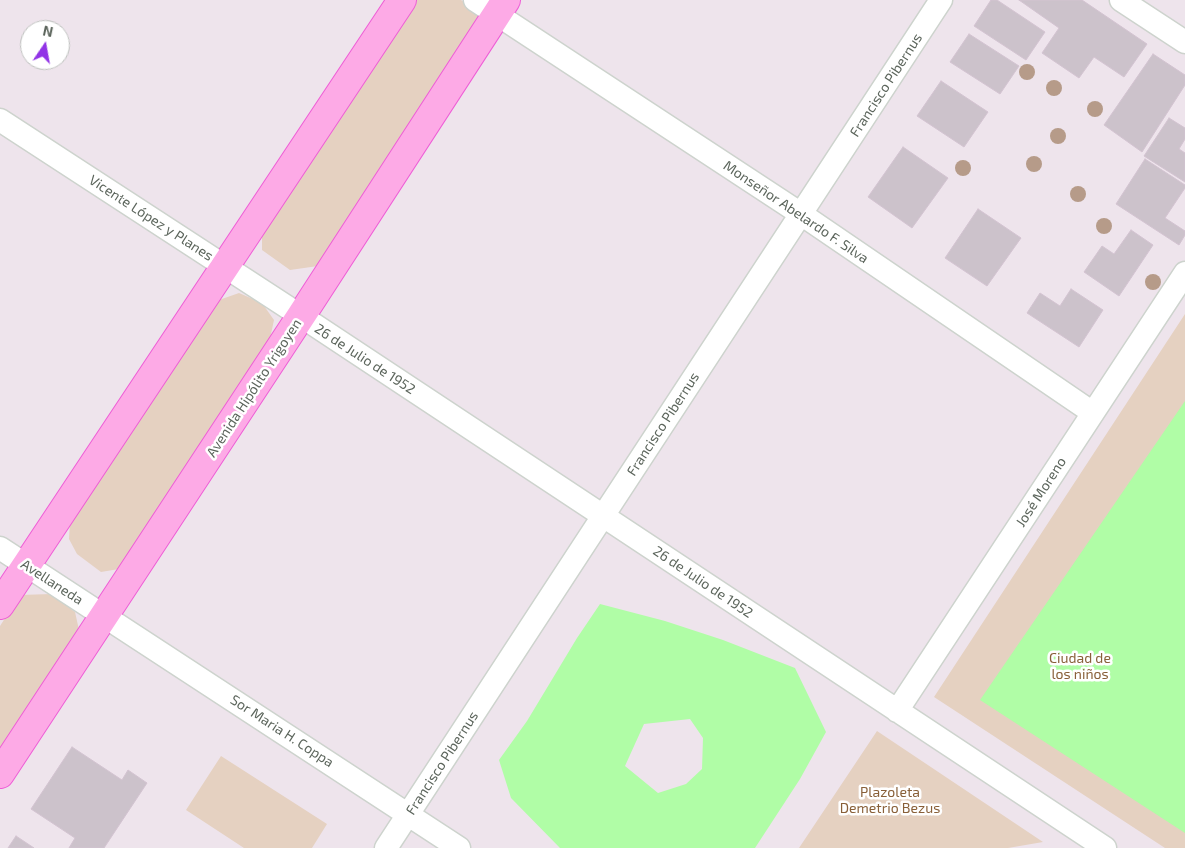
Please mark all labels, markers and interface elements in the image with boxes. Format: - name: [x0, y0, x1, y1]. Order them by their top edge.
- north arrow: [20, 20, 70, 70]
- text: N: [41, 21, 55, 40]
- street label: Francisco Pibernus: [846, 30, 926, 140]
- street label: Monseñor Abelardo F. Silva: [720, 157, 872, 267]
- street label: Vicente López y Planes: [86, 172, 216, 264]
- street label: Avenida Hipólito Yrigoyen: [203, 316, 305, 460]
- street label: 26 de Julio de 1952: [311, 320, 419, 398]
- street label: Francisco Pibernus: [623, 369, 703, 479]
- street label: José Moreno: [1012, 454, 1070, 530]
- street label: 26 de Julio de 1952: [650, 542, 756, 622]
- street label: Avellaneda: [18, 556, 86, 608]
- park label: Ciudad de los niños: [1049, 650, 1111, 682]
- street label: Sor Maria H. Coppa: [227, 691, 337, 771]
- street label: Francisco Pibernus: [402, 708, 482, 818]
- park label: Plazoleta Demetrio Bezus: [840, 784, 940, 816]

